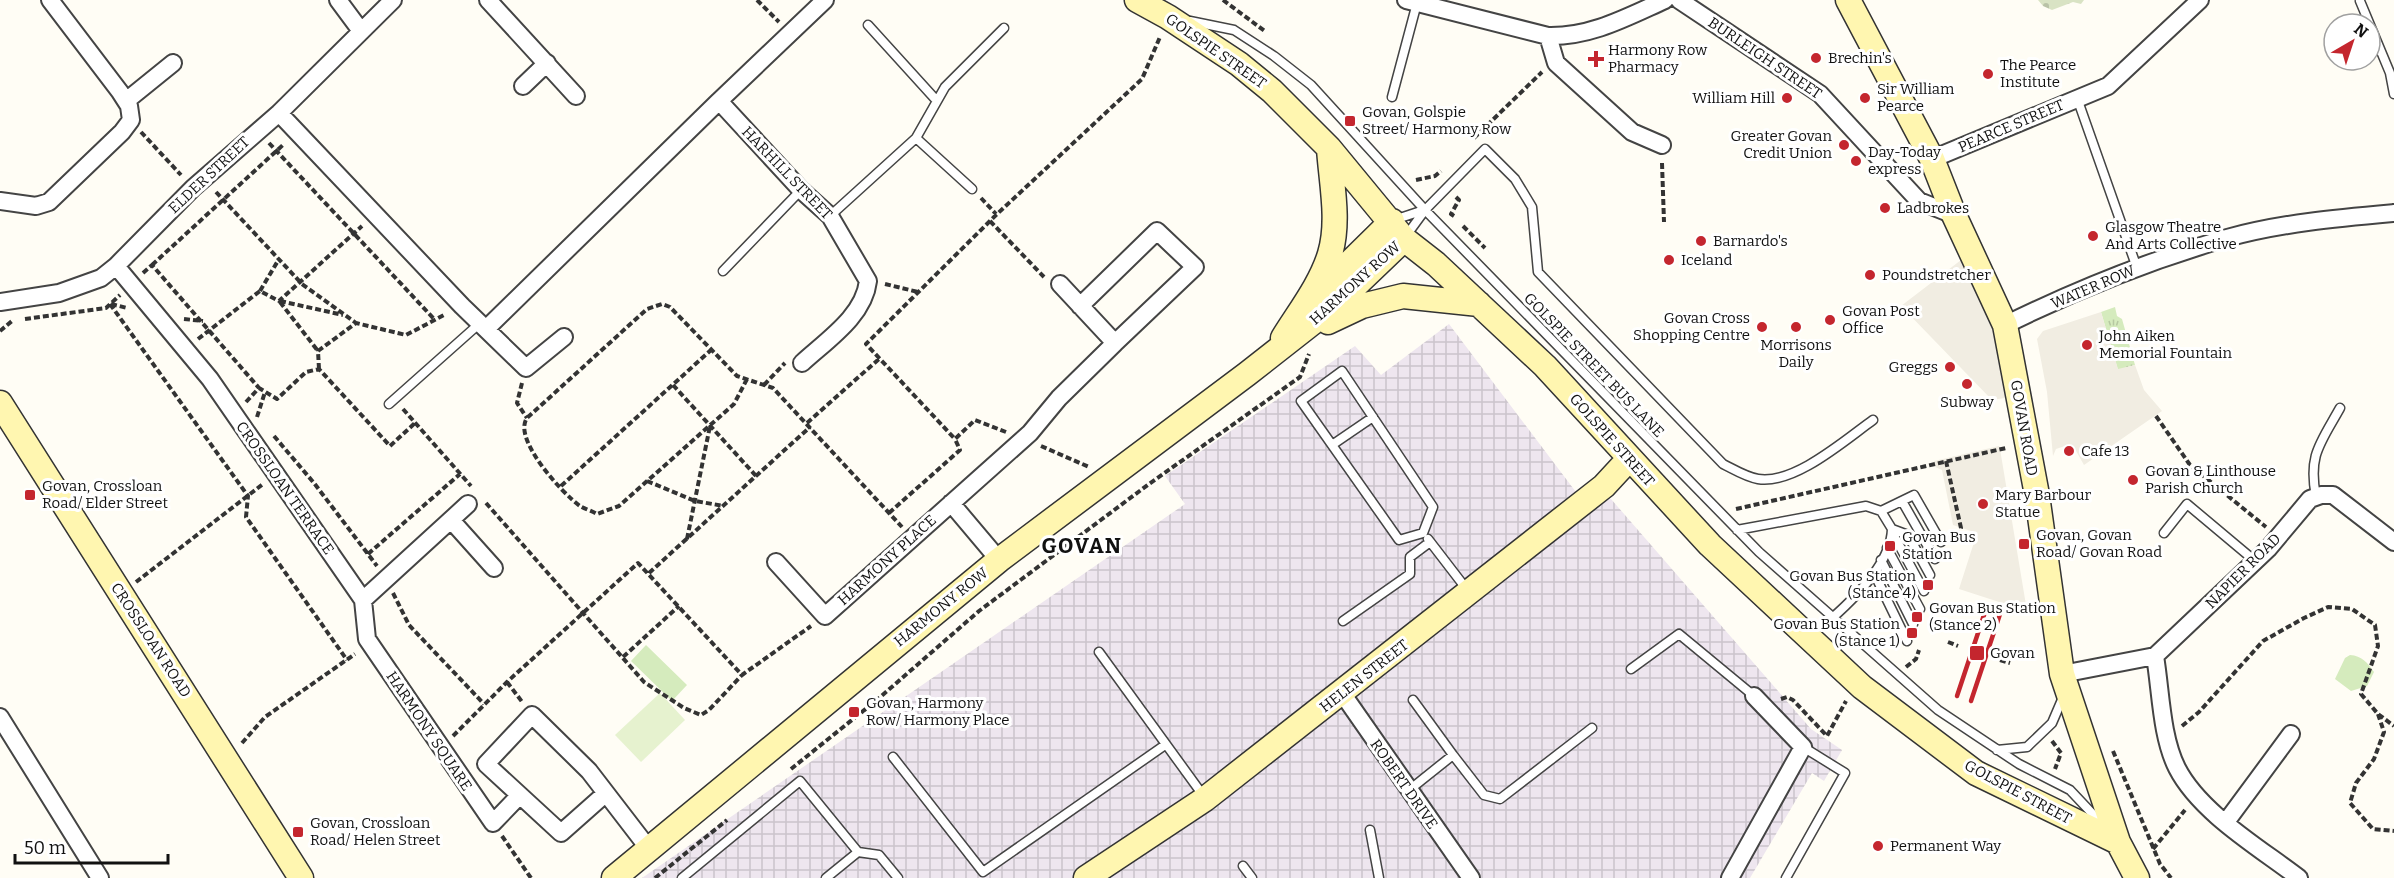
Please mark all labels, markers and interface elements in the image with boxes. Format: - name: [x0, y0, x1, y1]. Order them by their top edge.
- street label: GOLSPIE STREET: [1162, 10, 1270, 92]
- north arrow: [2322, 12, 2382, 72]
- street label: BURLEIGH STREET: [1705, 13, 1825, 103]
- text: N: [2350, 19, 2372, 42]
- place label: Harmony Row Pharmacy: [1608, 41, 1708, 76]
- place label: Brechin's: [1828, 49, 1892, 67]
- marker: Brechin's: [1809, 51, 1823, 65]
- marker: Harmony Row Pharmacy: [1589, 52, 1603, 66]
- place label: The Pearce Institute: [2000, 56, 2076, 91]
- marker: The Pearce Institute: [1981, 67, 1995, 81]
- place label: Sir William Pearce: [1877, 80, 1955, 115]
- place label: William Hill: [1692, 89, 1775, 107]
- marker: William Hill: [1780, 91, 1794, 105]
- marker: Sir William Pearce: [1858, 91, 1872, 105]
- street label: PEARCE STREET: [1955, 96, 2067, 156]
- place label: Govan, Golspie Street/ Harmony Row: [1362, 103, 1512, 138]
- marker: Govan, Golspie Street/ Harmony Row: [1343, 114, 1357, 128]
- street label: HARHILL STREET: [738, 123, 836, 223]
- place label: Greater Govan Credit Union: [1731, 127, 1833, 162]
- street label: ELDER STREET: [165, 133, 253, 217]
- marker: Greater Govan Credit Union: [1837, 138, 1851, 152]
- place label: Day-Today express: [1868, 143, 1941, 178]
- marker: Day-Today express: [1849, 154, 1863, 168]
- place label: Ladbrokes: [1897, 199, 1969, 217]
- marker: Ladbrokes: [1878, 201, 1892, 215]
- place label: Glasgow Theatre And Arts Collective: [2105, 218, 2237, 253]
- marker: Glasgow Theatre And Arts Collective: [2086, 229, 2100, 243]
- place label: Barnardo's: [1713, 232, 1788, 250]
- marker: Barnardo's: [1694, 234, 1708, 248]
- street label: HARMONY ROW: [1306, 237, 1404, 328]
- place label: Iceland: [1681, 251, 1732, 269]
- marker: Iceland: [1662, 253, 1676, 267]
- street label: WATER ROW: [2048, 261, 2138, 313]
- place label: Poundstretcher: [1882, 266, 1991, 284]
- marker: Poundstretcher: [1863, 268, 1877, 282]
- street label: GOLSPIE STREET BUS LANE: [1520, 289, 1668, 441]
- place label: Govan Post Office: [1842, 302, 1920, 337]
- place label: Govan Cross Shopping Centre: [1633, 309, 1750, 344]
- marker: Govan Post Office: [1823, 313, 1837, 327]
- marker: Govan Cross Shopping Centre: [1755, 320, 1769, 334]
- marker: Morrisons Daily: [1789, 320, 1803, 334]
- place label: John Aiken Memorial Fountain: [2098, 327, 2233, 362]
- place label: Morrisons Daily: [1760, 336, 1832, 371]
- marker: John Aiken Memorial Fountain: [2080, 338, 2094, 352]
- place label: Greggs: [1889, 358, 1938, 376]
- marker: Greggs: [1943, 360, 1957, 374]
- marker: Subway: [1960, 377, 1974, 391]
- street label: GOVAN ROAD: [2007, 379, 2041, 477]
- street label: GOLSPIE STREET: [1566, 390, 1658, 490]
- place label: Subway: [1940, 393, 1994, 411]
- street label: CROSSLOAN TERRACE: [232, 418, 338, 558]
- place label: Cafe 13: [2081, 442, 2130, 460]
- marker: Cafe 13: [2062, 444, 2076, 458]
- place label: Govan & Linthouse Parish Church: [2145, 462, 2276, 497]
- marker: Govan & Linthouse Parish Church: [2126, 473, 2140, 487]
- place label: Govan, Crossloan Road/ Elder Street: [42, 477, 168, 512]
- place label: Mary Barbour Statue: [1995, 486, 2092, 521]
- marker: Govan, Crossloan Road/ Elder Street: [23, 488, 37, 502]
- marker: Mary Barbour Statue: [1976, 497, 1990, 511]
- street label: HARMONY PLACE: [834, 511, 940, 609]
- place label: Govan, Govan Road/ Govan Road: [2036, 526, 2162, 561]
- place label: Govan Bus Station: [1902, 528, 1976, 563]
- street label: NAPIER ROAD: [2202, 530, 2284, 612]
- district label: GOVAN: [1042, 533, 1122, 559]
- marker: Govan, Govan Road/ Govan Road: [2017, 537, 2031, 551]
- marker: Govan Bus Station: [1883, 539, 1897, 553]
- street label: HARMONY ROW: [890, 563, 992, 650]
- place label: Govan Bus Station (Stance 4): [1789, 567, 1916, 602]
- marker: Govan Bus Station (Stance 4): [1921, 578, 1935, 592]
- street label: CROSSLOAN ROAD: [107, 579, 195, 701]
- place label: Govan Bus Station (Stance 2): [1929, 599, 2056, 634]
- marker: Govan Bus Station (Stance 2): [1910, 610, 1924, 624]
- place label: Govan Bus Station (Stance 1): [1773, 615, 1900, 650]
- marker: Govan Bus Station (Stance 1): [1905, 626, 1919, 640]
- street label: HELEN STREET: [1316, 636, 1412, 716]
- marker: Govan: [1968, 644, 1986, 662]
- place label: Govan: [1990, 644, 2035, 662]
- street label: HARMONY SQUARE: [382, 668, 476, 794]
- place label: Govan, Harmony Row/ Harmony Place: [866, 694, 1010, 729]
- marker: Govan, Harmony Row/ Harmony Place: [847, 705, 861, 719]
- street label: ROBERT DRIVE: [1366, 736, 1442, 832]
- street label: GOLSPIE STREET: [1961, 756, 2075, 828]
- place label: Govan, Crossloan Road/ Helen Street: [310, 814, 441, 849]
- marker: Govan, Crossloan Road/ Helen Street: [291, 825, 305, 839]
- scale bar: [15, 827, 168, 865]
- text: 50 m: [24, 837, 66, 859]
- place label: Permanent Way: [1890, 837, 2001, 855]
- marker: Permanent Way: [1871, 839, 1885, 853]

